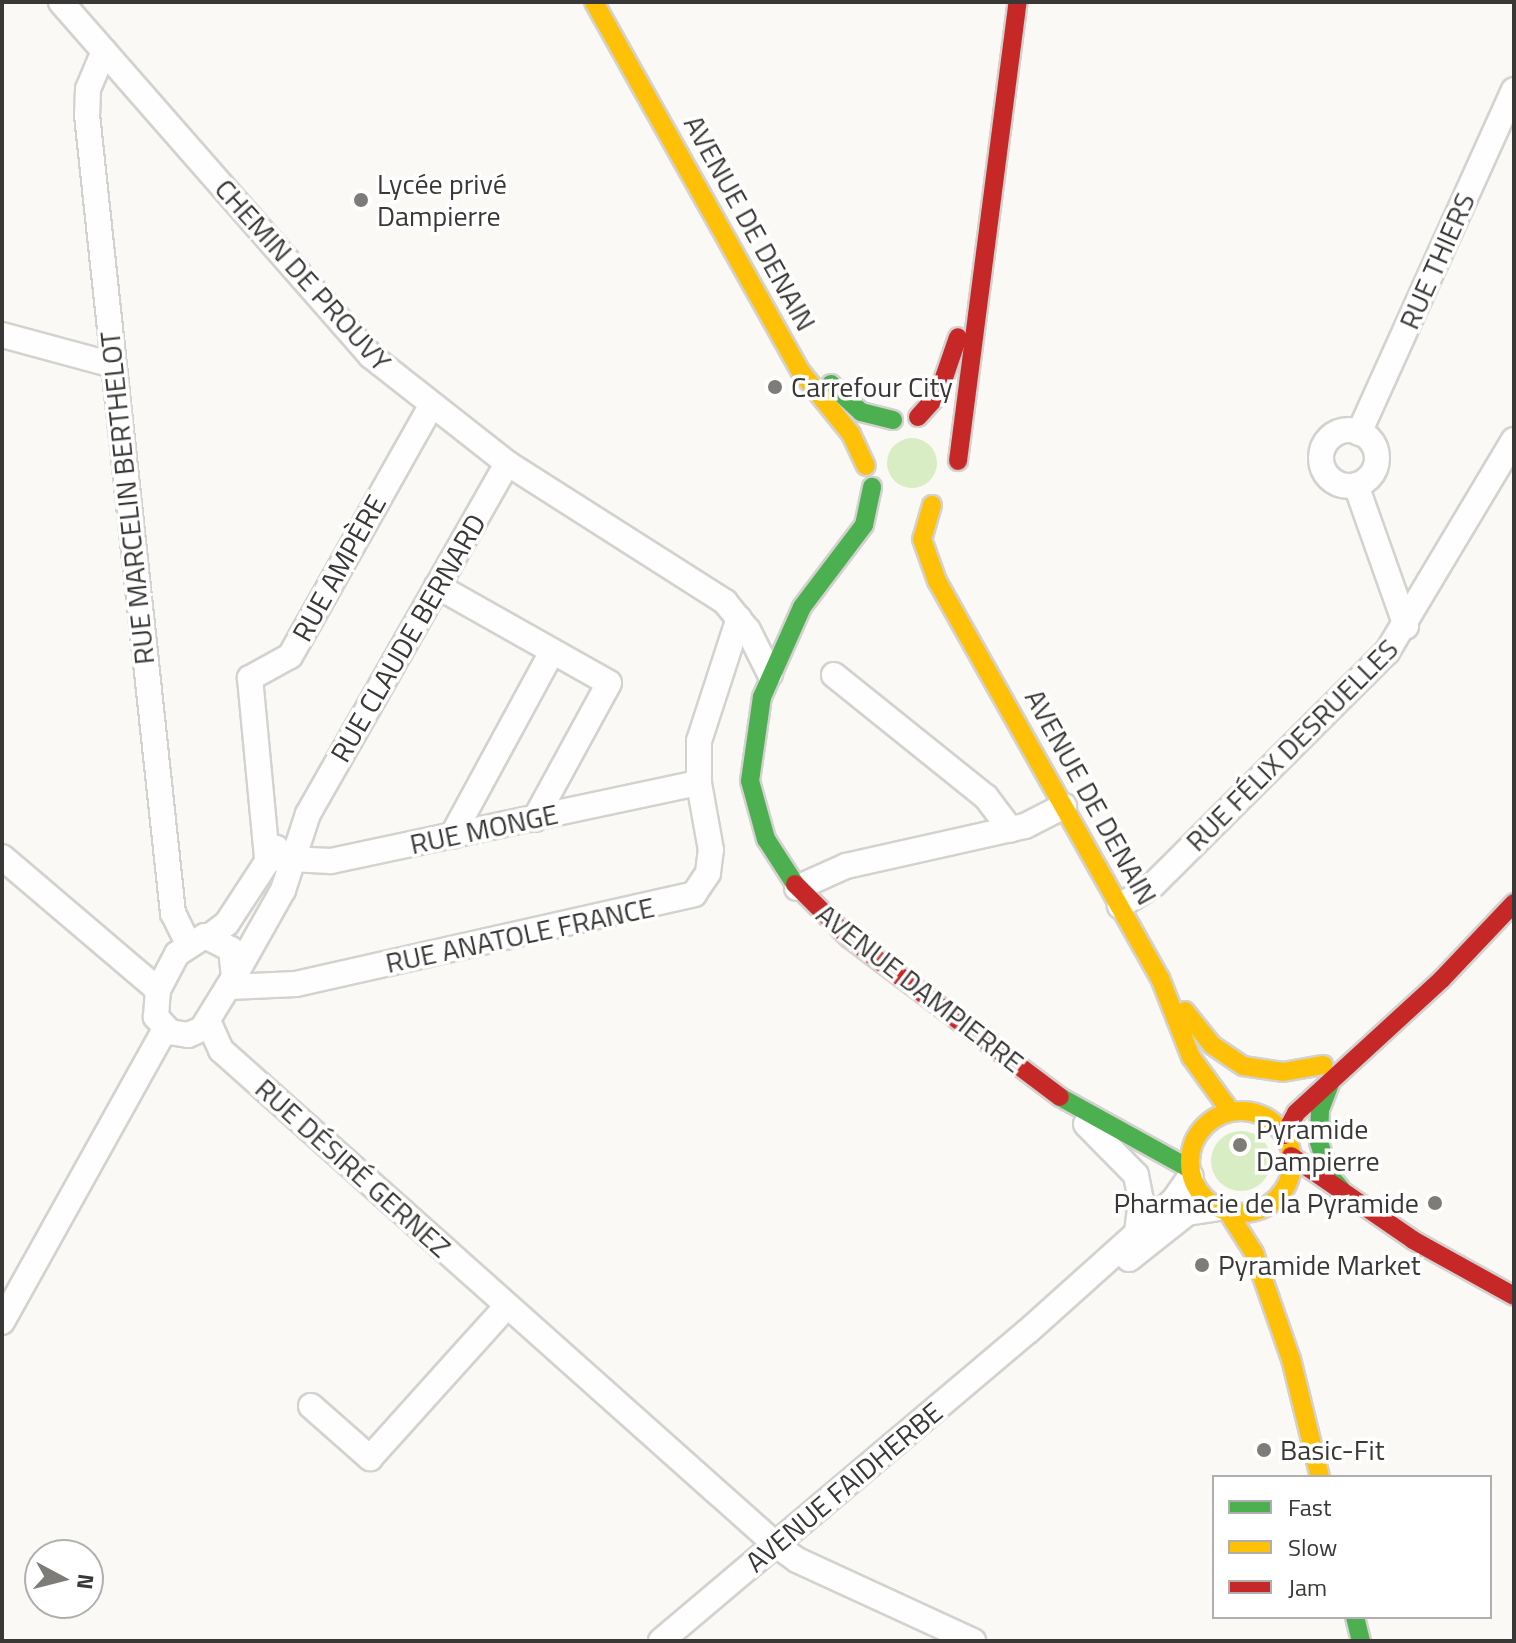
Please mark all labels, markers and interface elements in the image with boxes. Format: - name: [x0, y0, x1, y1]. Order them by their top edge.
- street label: AVENUE DE DENAIN: [677, 109, 823, 337]
- place label: Lycée privé Dampierre: [377, 167, 507, 233]
- street label: CHEMIN DE PROUVY: [208, 172, 398, 378]
- street label: RUE THIERS: [1392, 188, 1482, 334]
- marker: Lycée privé Dampierre: [352, 191, 370, 209]
- street label: RUE MARCELIN BERTHELOT: [93, 330, 161, 666]
- place label: Carrefour City: [791, 370, 953, 404]
- marker: Carrefour City: [766, 378, 784, 396]
- street label: RUE AMPÈRE: [285, 489, 393, 647]
- street label: RUE CLAUDE BERNARD: [323, 508, 493, 768]
- street label: RUE FÉLIX DESRUELLES: [1179, 632, 1405, 858]
- street label: AVENUE DE DENAIN: [1018, 683, 1164, 911]
- street label: RUE MONGE: [407, 797, 561, 861]
- street label: RUE ANATOLE FRANCE: [383, 890, 657, 980]
- street label: AVENUE DAMPIERRE: [810, 897, 1030, 1079]
- street label: RUE DÉSIRÉ GERNEZ: [249, 1072, 457, 1264]
- place label: Pyramide Dampierre: [1256, 1112, 1380, 1178]
- marker: Pyramide Dampierre: [1231, 1136, 1249, 1154]
- place label: Pharmacie de la Pyramide: [1113, 1186, 1419, 1220]
- marker: Pharmacie de la Pyramide: [1426, 1194, 1444, 1212]
- place label: Pyramide Market: [1218, 1248, 1421, 1282]
- marker: Pyramide Market: [1193, 1256, 1211, 1274]
- street label: AVENUE FAIDHERBE: [739, 1395, 949, 1579]
- place label: Basic-Fit: [1280, 1433, 1384, 1467]
- marker: Basic-Fit: [1255, 1441, 1273, 1459]
- legend: [1212, 1475, 1492, 1619]
- text: Fast: [1288, 1489, 1331, 1525]
- text: Slow: [1288, 1529, 1337, 1565]
- north arrow: [24, 1539, 104, 1619]
- text: Jam: [1288, 1569, 1327, 1605]
- text: N: [68, 1572, 104, 1591]

